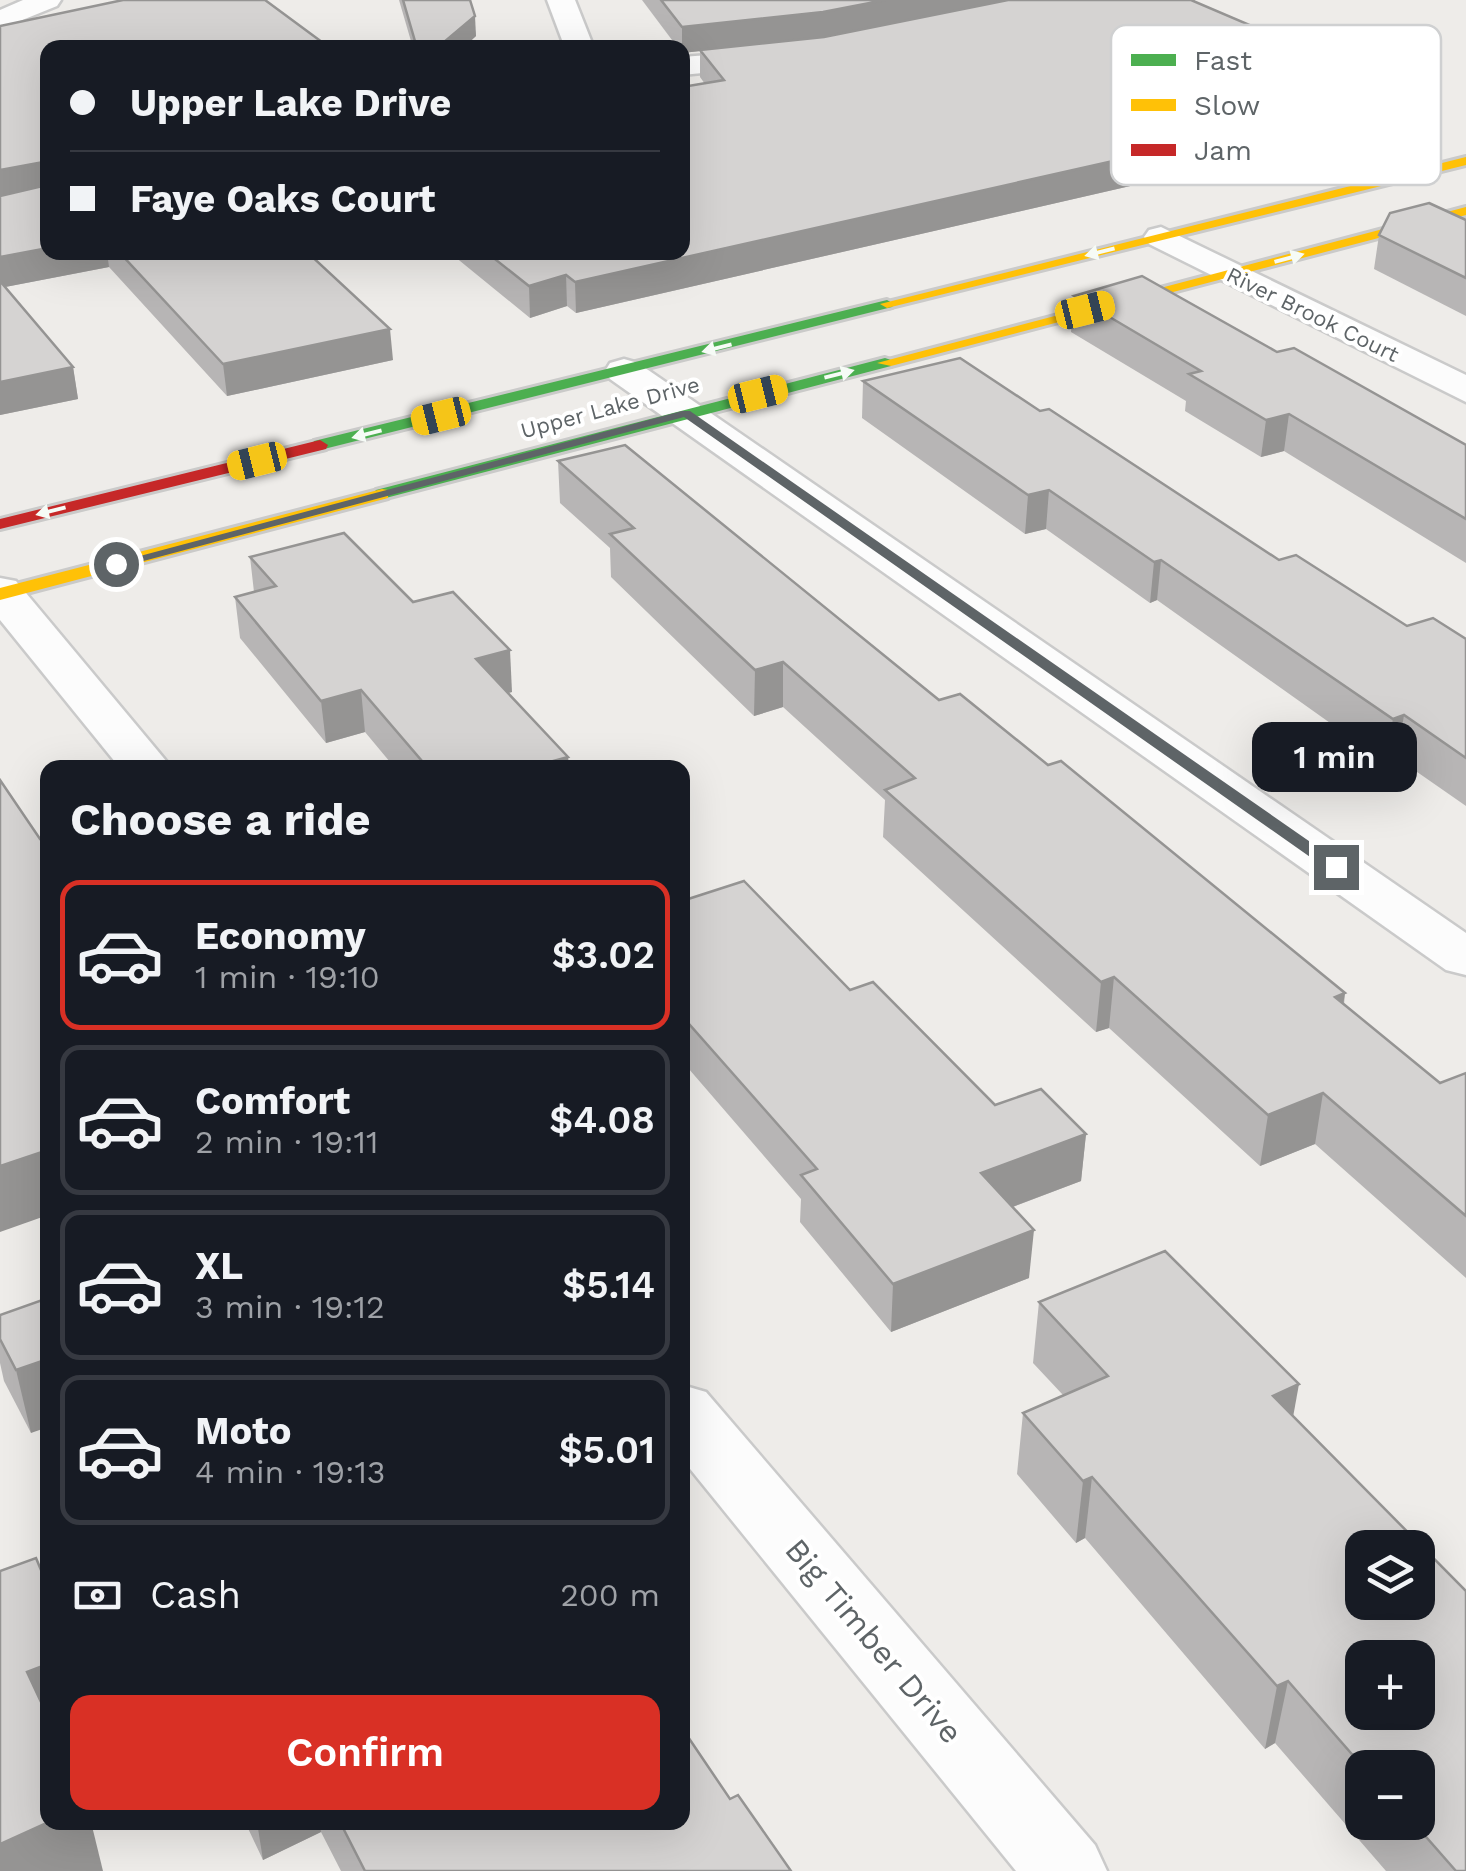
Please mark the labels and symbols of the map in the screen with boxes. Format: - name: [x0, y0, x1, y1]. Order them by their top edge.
- legend: [1111, 25, 1441, 185]
- text: Fast: [1194, 44, 1252, 77]
- text: Slow: [1194, 89, 1260, 122]
- text: Jam: [1194, 134, 1252, 167]
- one-way arrow: [1084, 245, 1115, 260]
- one-way arrow: [1274, 249, 1305, 265]
- street label: River Brook Court: [1222, 262, 1403, 367]
- car: [1052, 288, 1118, 332]
- one-way arrow: [701, 341, 732, 356]
- one-way arrow: [824, 365, 855, 381]
- street label: Upper Lake Drive: [518, 372, 702, 443]
- car: [725, 372, 791, 416]
- car: [408, 394, 474, 438]
- one-way arrow: [351, 427, 382, 442]
- car: [224, 439, 290, 483]
- one-way arrow: [35, 504, 66, 520]
- route start: [94, 542, 139, 587]
- callout: 1 min: [1254, 722, 1418, 792]
- route end: [1314, 845, 1359, 890]
- street label: Big Timber Drive: [777, 1531, 971, 1751]

